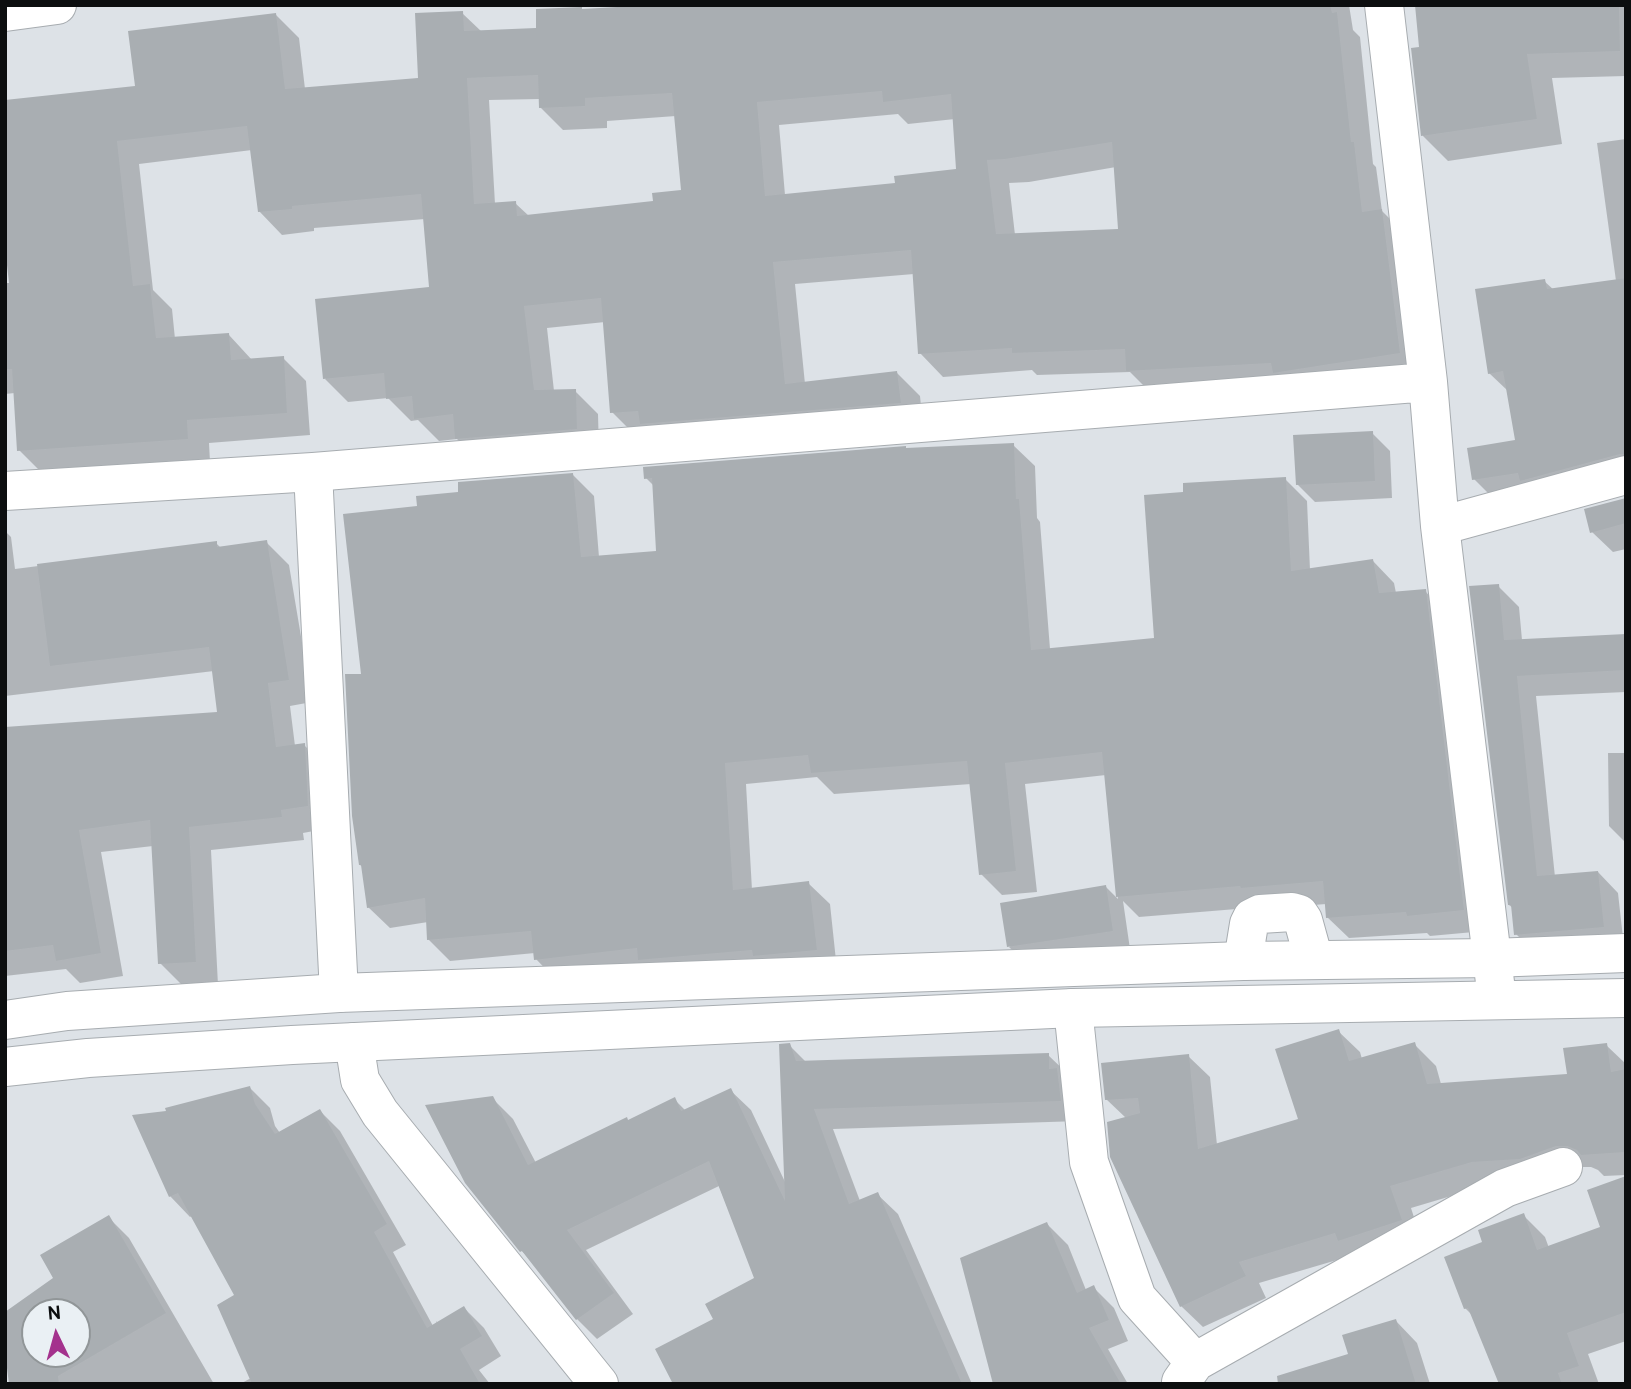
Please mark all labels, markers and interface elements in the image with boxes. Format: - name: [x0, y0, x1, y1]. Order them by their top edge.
- north arrow: [21, 1298, 91, 1368]
- text: N: [46, 1302, 62, 1327]

